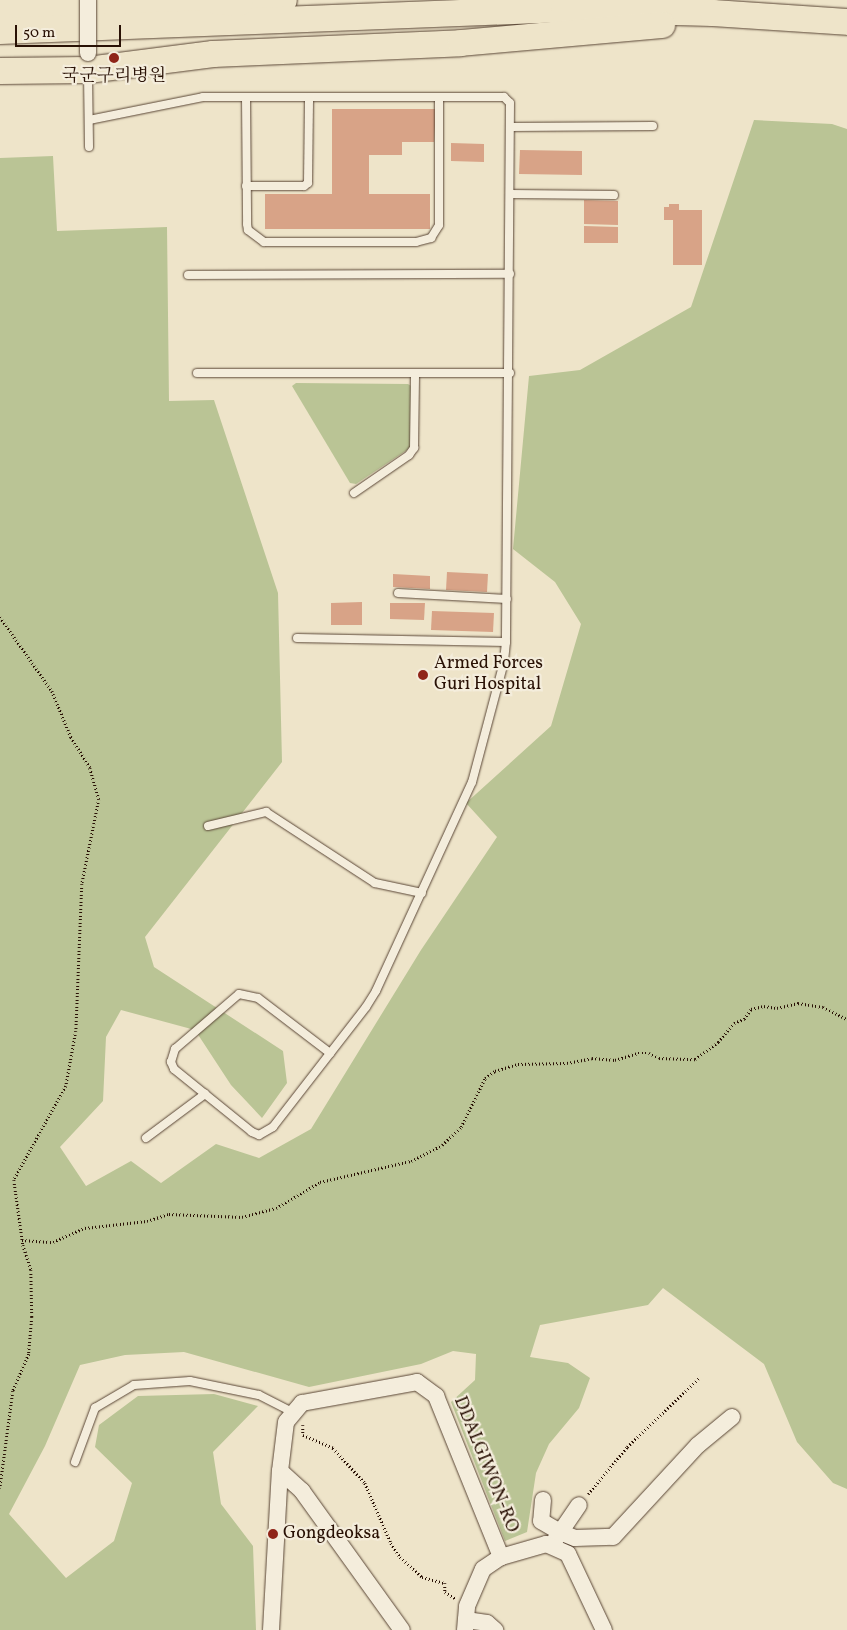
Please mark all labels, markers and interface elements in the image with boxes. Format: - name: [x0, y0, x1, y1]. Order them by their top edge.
- scale bar: [18, 15, 124, 47]
- text: 50 m: [23, 23, 55, 44]
- marker: 국군구리병원: [108, 52, 120, 64]
- place label: 국군구리병원: [62, 66, 166, 88]
- place label: Armed Forces Guri Hospital: [434, 654, 543, 696]
- marker: Armed Forces Guri Hospital: [416, 668, 430, 682]
- street label: DDALGIWON-RO: [448, 1394, 522, 1536]
- place label: Gongdeoksa: [283, 1523, 380, 1545]
- marker: Gongdeoksa: [267, 1528, 279, 1540]

